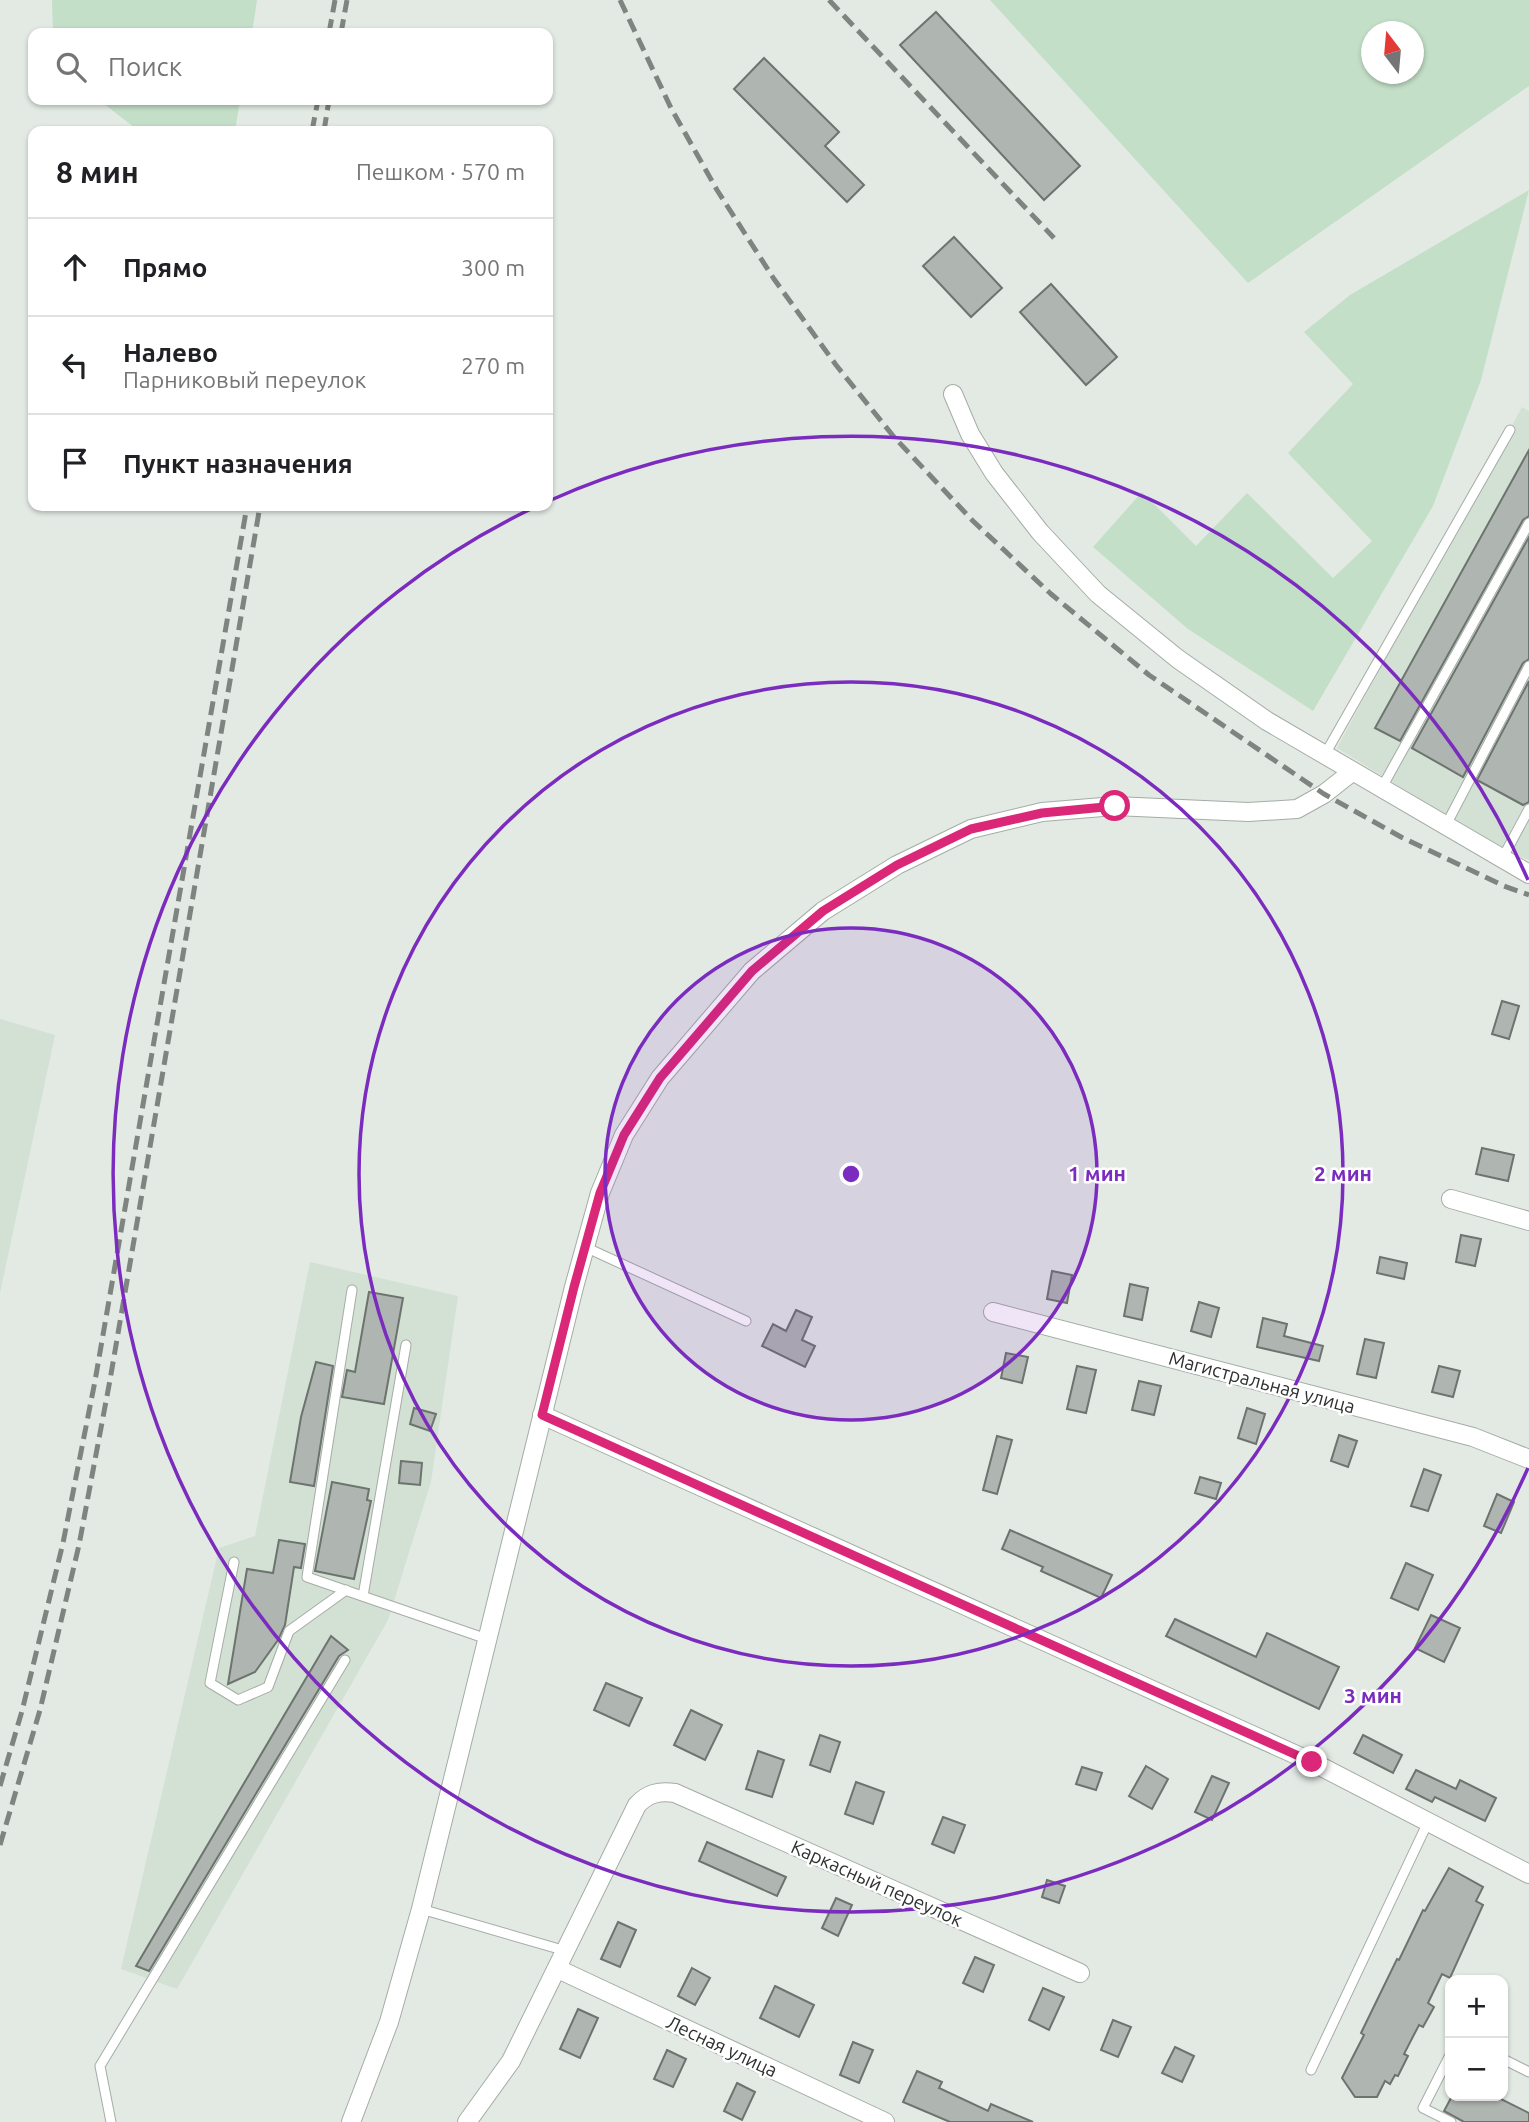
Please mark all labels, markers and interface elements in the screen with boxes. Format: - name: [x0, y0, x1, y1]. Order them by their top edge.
- north arrow: [1361, 21, 1424, 84]
- search box: [28, 28, 553, 105]
- icon: search: [52, 48, 90, 86]
- text: Поиск: [108, 52, 182, 81]
- text: 8 мин: [56, 155, 139, 189]
- text: Пешком · 570 m: [356, 159, 525, 184]
- icon: ahead: [56, 248, 94, 286]
- text: Прямо: [123, 253, 207, 282]
- text: 300 m: [461, 255, 525, 280]
- text: Налево: [123, 338, 218, 367]
- icon: left: [56, 346, 94, 384]
- text: 270 m: [461, 353, 525, 378]
- text: Парниковый переулок: [123, 367, 366, 392]
- icon: arrive: [56, 444, 94, 482]
- text: Пункт назначения: [123, 449, 353, 478]
- route start: [1099, 790, 1130, 821]
- text: 1 мин: [1068, 1161, 1126, 1185]
- text: 2 мин: [1314, 1161, 1372, 1185]
- centre of rings: [839, 1162, 863, 1186]
- street label: Магистральная улица: [1166, 1347, 1358, 1417]
- text: 3 мин: [1344, 1683, 1402, 1707]
- route end: [1296, 1746, 1327, 1777]
- street label: Каркасный переулок: [788, 1835, 966, 1931]
- map controls: [1445, 1975, 1508, 2101]
- button: +: [1445, 1975, 1508, 2038]
- street label: Лесная улица: [663, 2011, 781, 2081]
- button: −: [1445, 2038, 1508, 2101]

